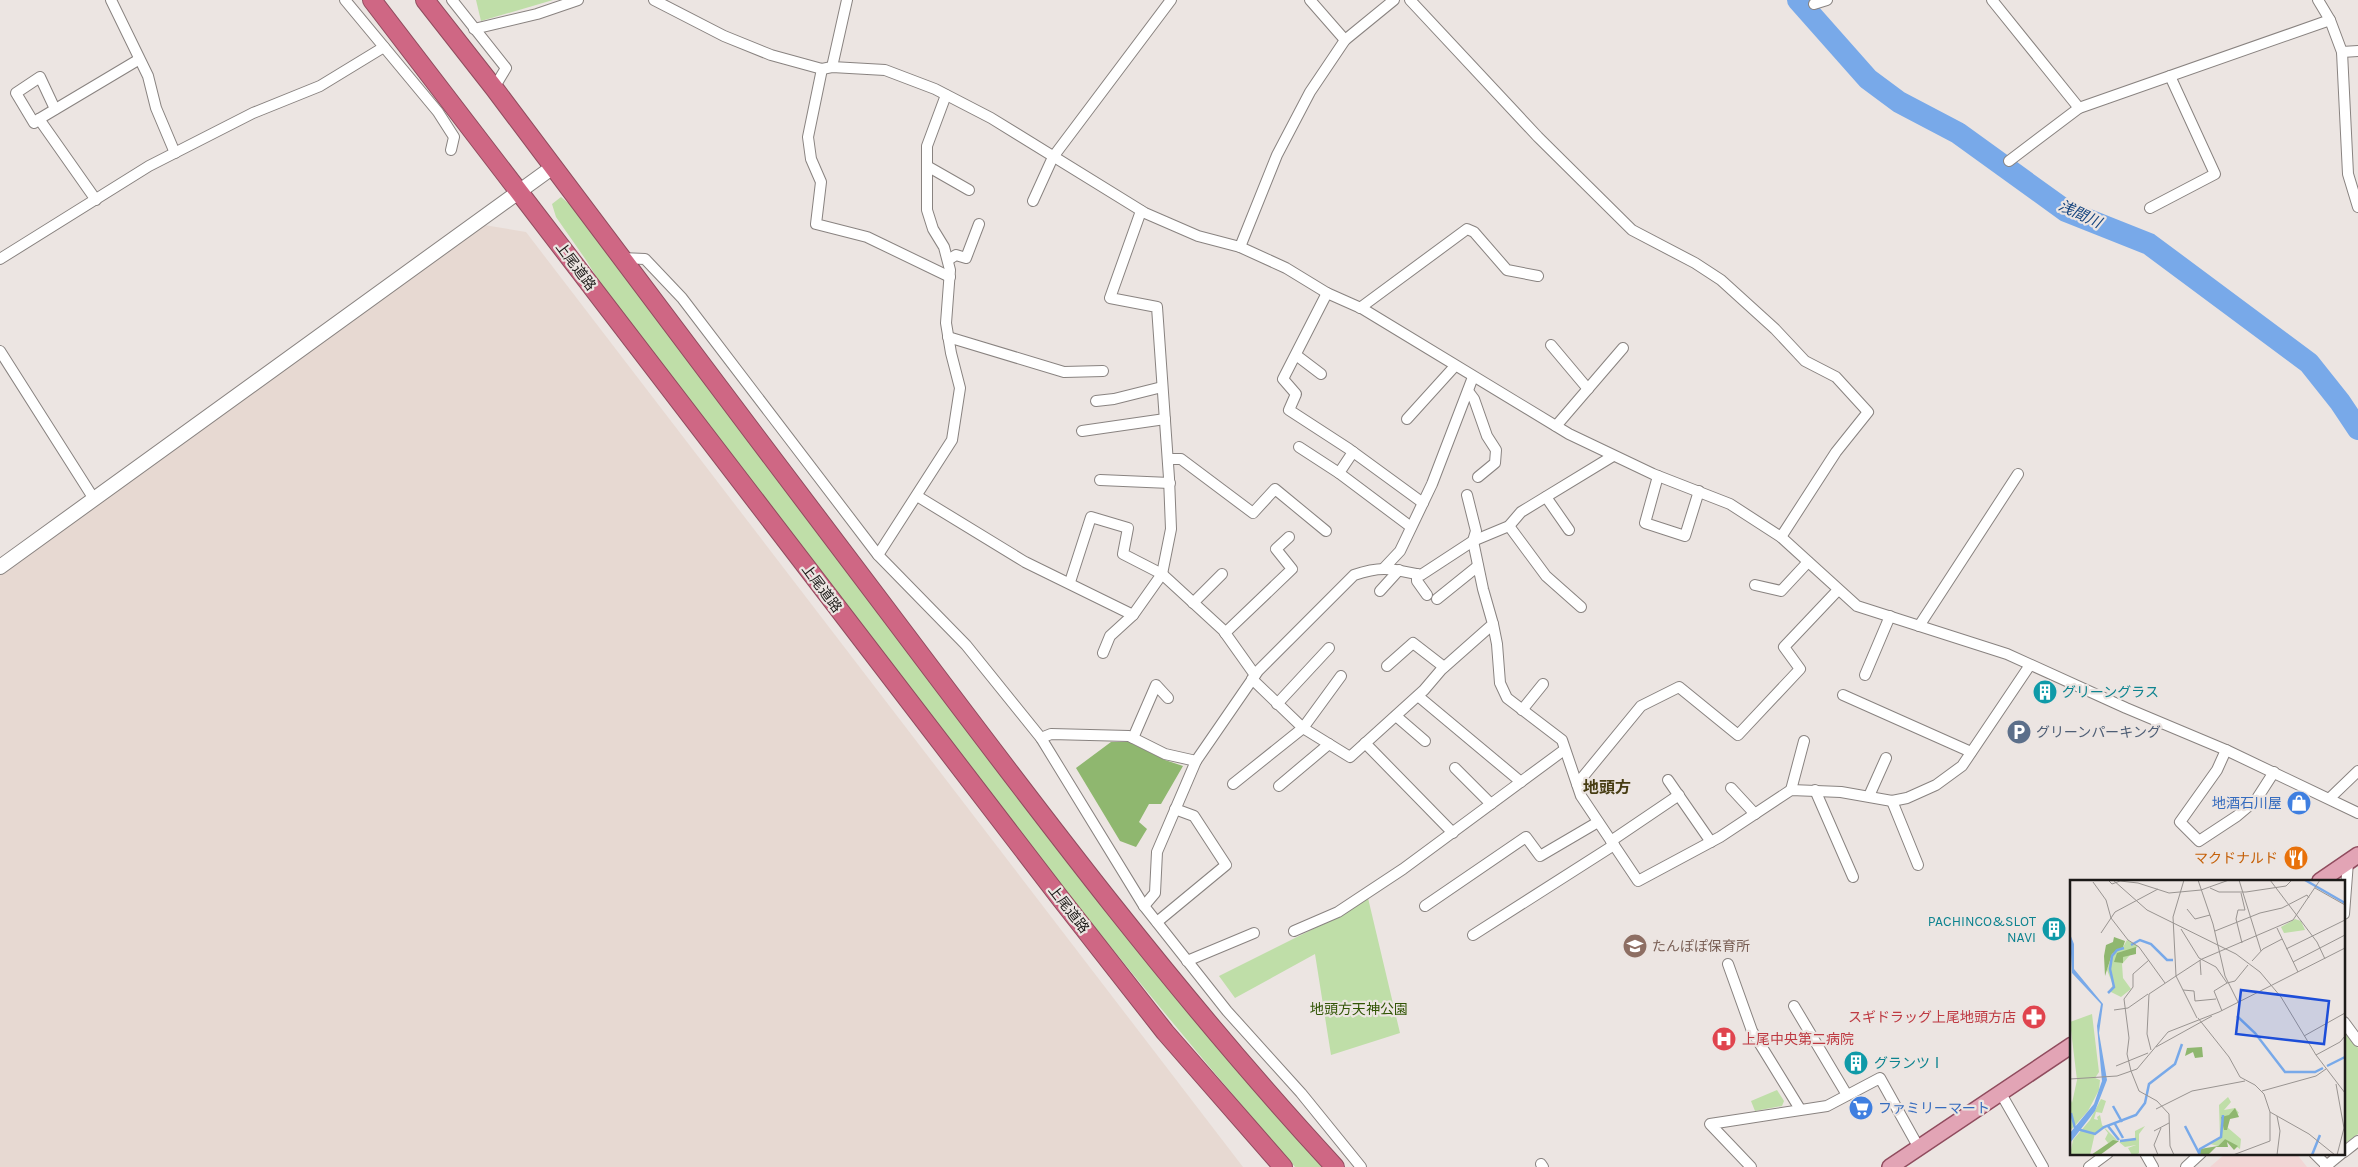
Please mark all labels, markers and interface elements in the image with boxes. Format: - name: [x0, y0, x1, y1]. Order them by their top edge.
- water label: 浅間川: [2056, 196, 2106, 233]
- street label: 上尾道路: [552, 239, 599, 294]
- street label: 上尾道路: [798, 561, 845, 616]
- building icon: グリーングラス: [2032, 679, 2058, 705]
- place label: グリーングラス: [2062, 684, 2159, 701]
- parking icon: グリーンパーキング: [2006, 719, 2032, 745]
- place label: グリーンパーキング: [2036, 724, 2161, 741]
- district label: 地頭方: [1583, 778, 1631, 797]
- shop icon: 地酒石川屋: [2286, 790, 2312, 816]
- place label: 地酒石川屋: [2212, 795, 2282, 812]
- restaurant icon: マクドナルド: [2283, 845, 2309, 871]
- place label: マクドナルド: [2194, 850, 2278, 867]
- inset map: [2070, 880, 2346, 1154]
- street label: 上尾道路: [1045, 882, 1093, 937]
- place label: PACHINCO&SLOT NAVI: [1928, 913, 2036, 946]
- building icon: PACHINCO&SLOT NAVI: [2041, 916, 2067, 942]
- school or university icon: たんぽぽ保育所: [1622, 933, 1648, 959]
- place label: たんぽぽ保育所: [1652, 938, 1750, 955]
- park label: 地頭方天神公園: [1310, 1001, 1408, 1018]
- pharmacy icon: スギドラッグ上尾地頭方店: [2021, 1004, 2047, 1030]
- place label: スギドラッグ上尾地頭方店: [1848, 1009, 2016, 1026]
- hospital icon: 上尾中央第二病院: [1711, 1026, 1737, 1052]
- place label: 上尾中央第二病院: [1742, 1031, 1854, 1048]
- building icon: グランツⅠ: [1843, 1050, 1869, 1076]
- place label: グランツⅠ: [1874, 1055, 1944, 1072]
- supermarket icon: ファミリーマート: [1848, 1095, 1874, 1121]
- place label: ファミリーマート: [1878, 1100, 1990, 1117]

